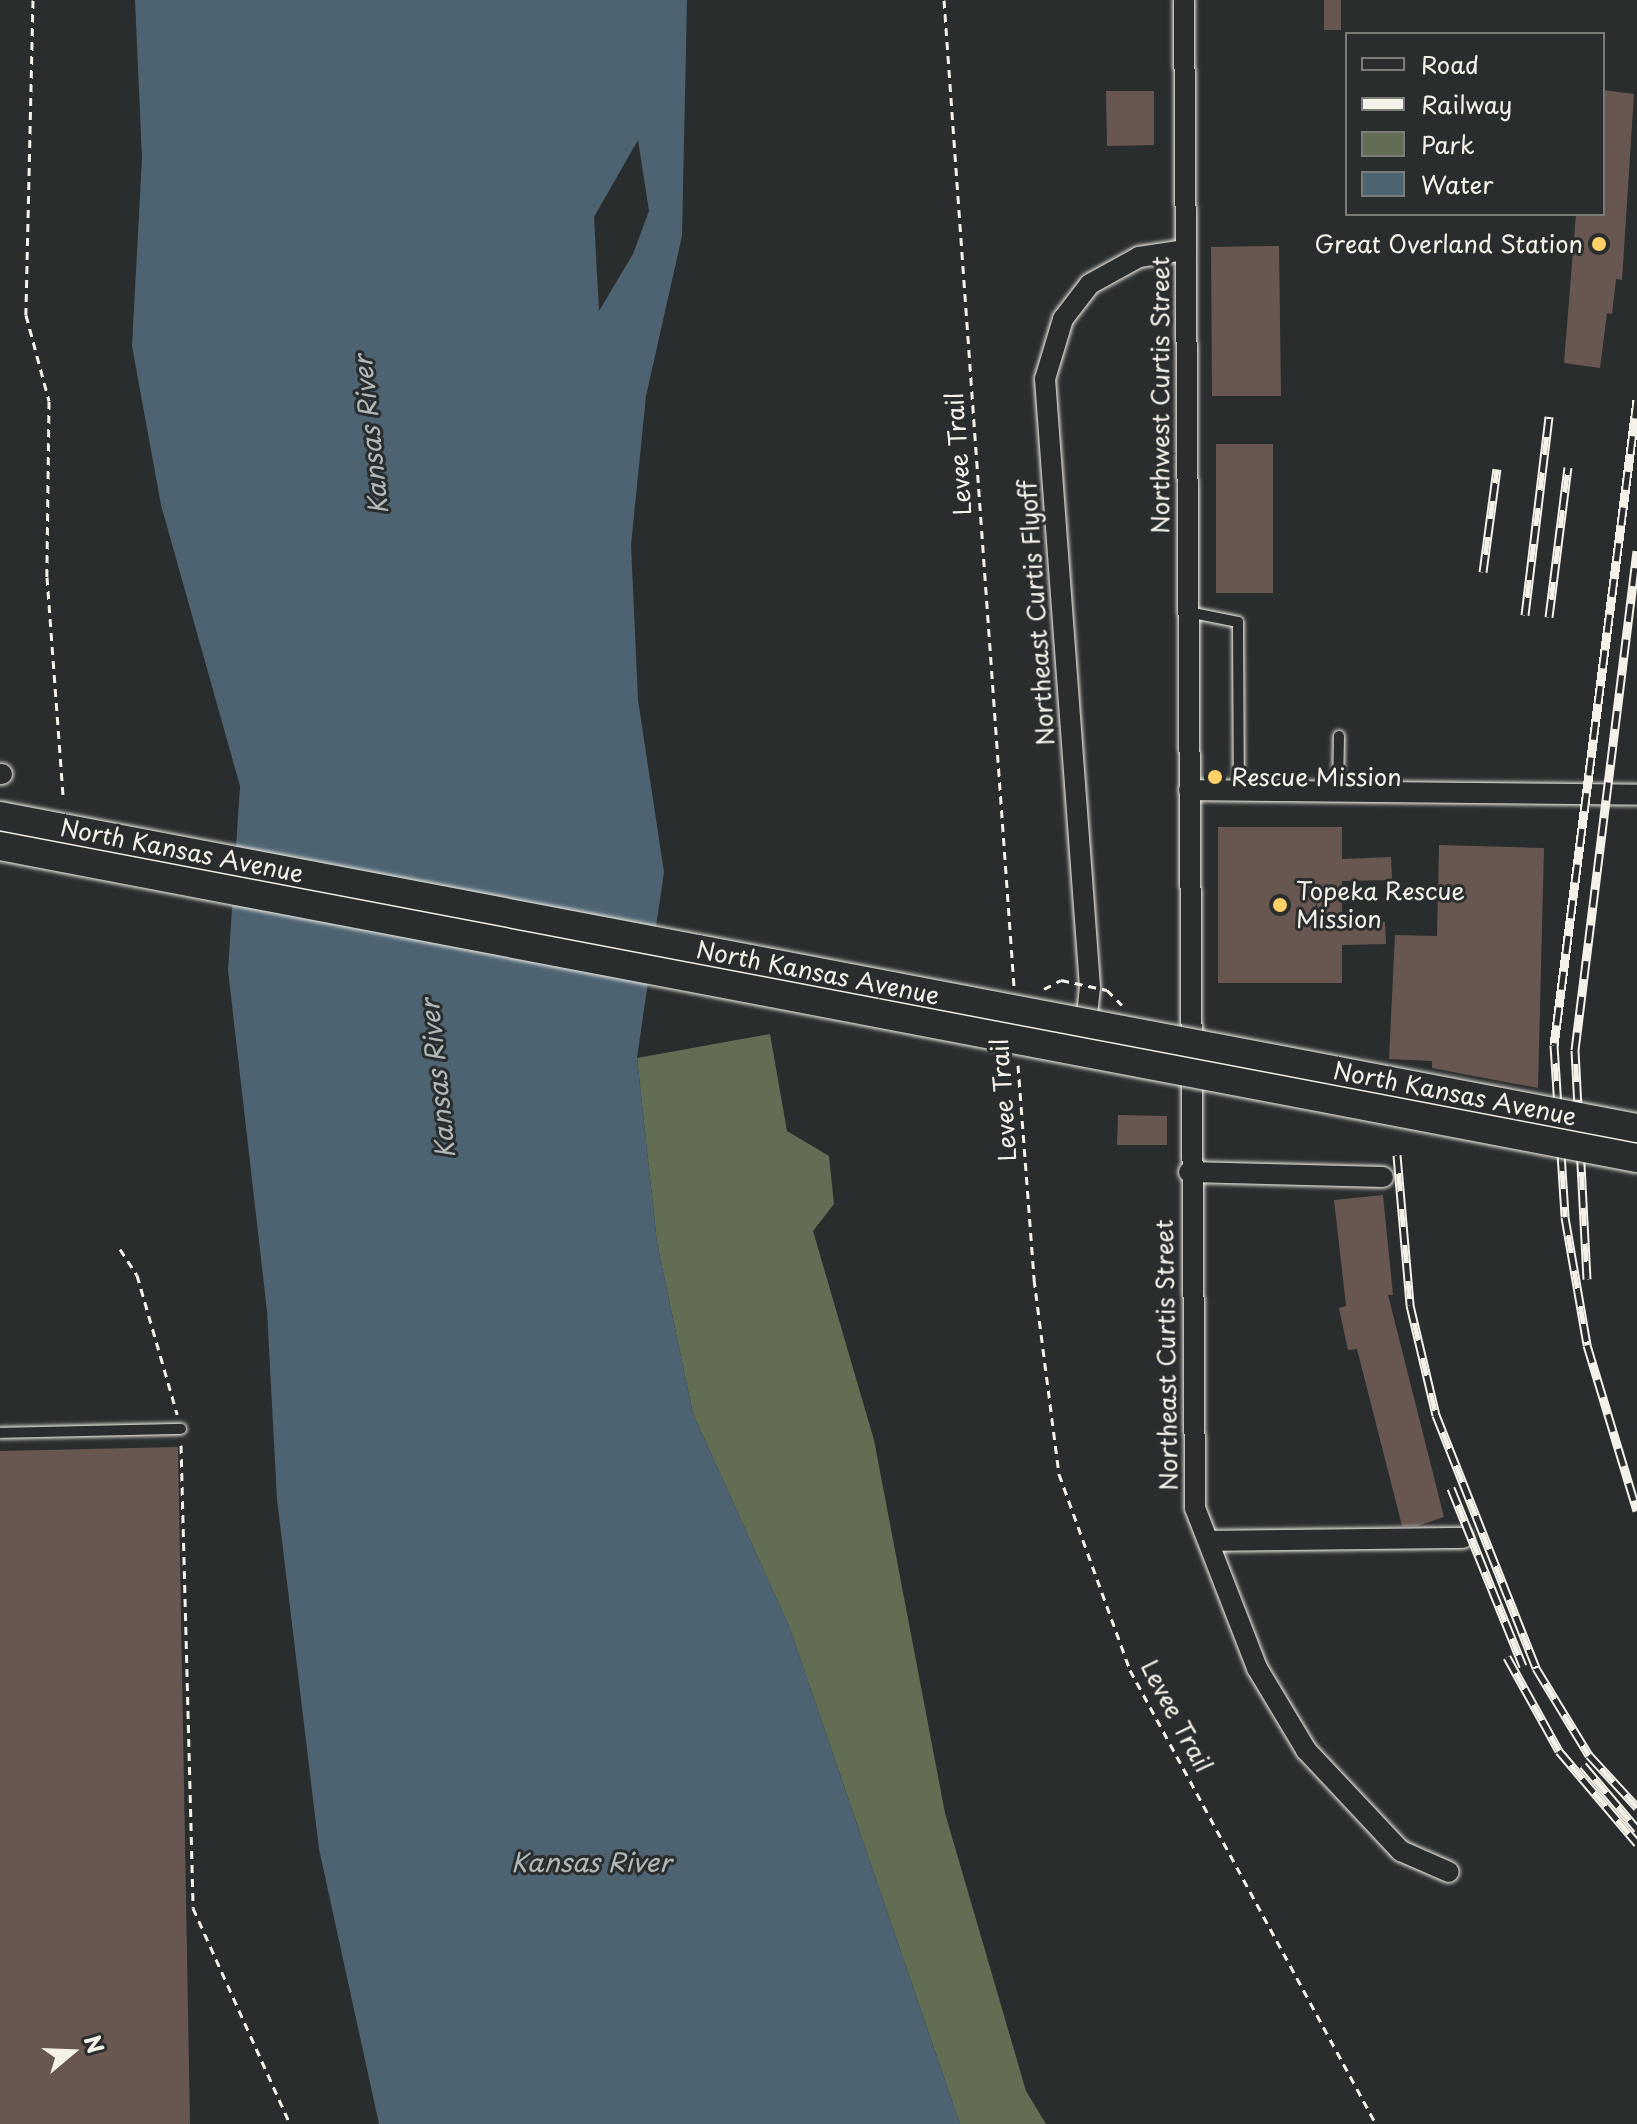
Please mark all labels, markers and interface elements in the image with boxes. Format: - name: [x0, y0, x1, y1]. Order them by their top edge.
- legend: [1345, 32, 1605, 216]
- text: Road: [1421, 46, 1479, 82]
- text: Railway: [1421, 86, 1512, 122]
- text: Park: [1421, 126, 1475, 162]
- text: Water: [1421, 166, 1493, 202]
- place label: Great Overland Station: [1312, 230, 1583, 258]
- marker: Great Overland Station: [1590, 235, 1608, 253]
- street label: Northwest Curtis Street: [1146, 257, 1174, 533]
- water label: Kansas River: [346, 353, 394, 517]
- street label: Levee Trail: [939, 390, 977, 518]
- street label: Northeast Curtis Flyoff: [1012, 479, 1060, 747]
- place label: Rescue Mission: [1231, 763, 1403, 791]
- marker: Rescue Mission: [1206, 768, 1224, 786]
- street label: North Kansas Avenue: [58, 812, 306, 888]
- place label: Topeka Rescue Mission: [1296, 877, 1466, 933]
- marker: Topeka Rescue Mission: [1271, 896, 1289, 914]
- street label: North Kansas Avenue: [694, 934, 942, 1010]
- water label: Kansas River: [413, 997, 461, 1161]
- street label: Levee Trail: [984, 1036, 1022, 1164]
- street label: North Kansas Avenue: [1331, 1055, 1579, 1131]
- street label: Northeast Curtis Street: [1149, 1218, 1183, 1492]
- street label: Levee Trail: [1135, 1654, 1219, 1778]
- water label: Kansas River: [511, 1846, 671, 1878]
- north arrow: [32, 2012, 112, 2092]
- text: N: [77, 2030, 114, 2058]

